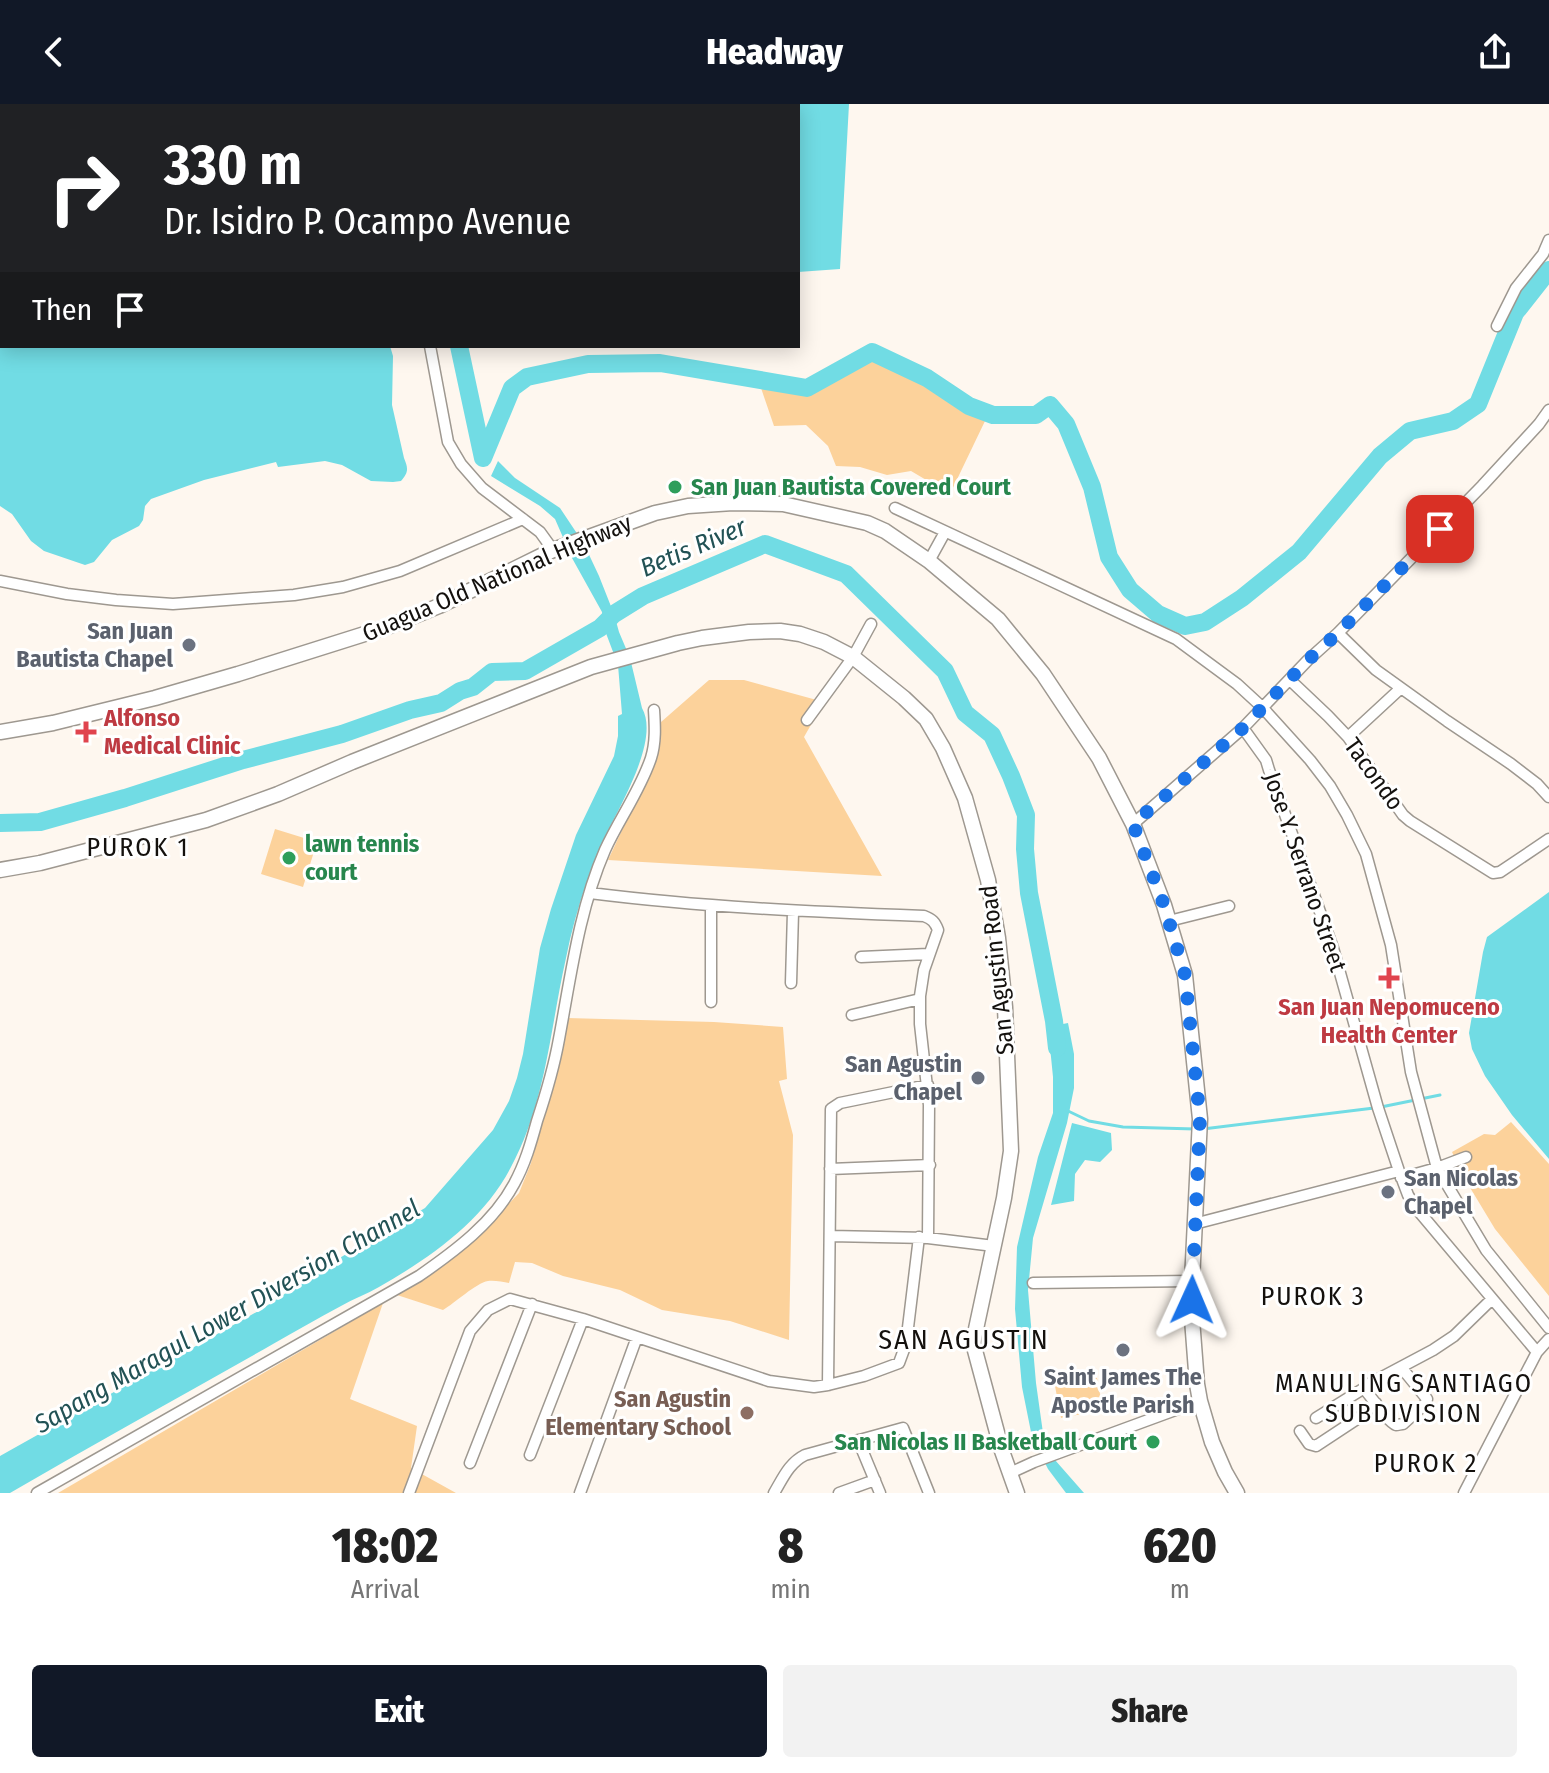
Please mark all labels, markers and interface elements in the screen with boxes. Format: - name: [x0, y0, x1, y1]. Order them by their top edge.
- icon: back: [32, 30, 76, 74]
- text: Headway: [706, 30, 843, 74]
- icon: share: [1473, 30, 1517, 74]
- text: 330 m: [164, 132, 302, 199]
- icon: right: [32, 136, 136, 240]
- text: Dr. Isidro P. Ocampo Avenue: [164, 200, 571, 244]
- icon: arrive: [108, 288, 152, 332]
- text: Then: [32, 292, 92, 328]
- place label: San Juan Bautista Covered Court: [691, 473, 1011, 501]
- marker: San Juan Bautista Covered Court: [666, 478, 684, 496]
- pin: [1406, 495, 1474, 563]
- icon: arrive: [1418, 507, 1462, 551]
- street label: Guagua Old National Highway: [358, 508, 636, 647]
- water label: Betis River: [636, 511, 752, 584]
- place label: San Juan Bautista Chapel: [16, 617, 173, 673]
- marker: San Juan Bautista Chapel: [180, 636, 198, 654]
- place label: Alfonso Medical Clinic: [103, 704, 241, 760]
- marker: Alfonso Medical Clinic: [75, 721, 97, 743]
- street label: Tacondo: [1339, 733, 1409, 815]
- street label: Jose Y. Serrano Street: [1258, 769, 1352, 975]
- place label: lawn tennis court: [305, 830, 420, 886]
- district label: PUROK 1: [86, 832, 190, 863]
- marker: lawn tennis court: [280, 849, 298, 867]
- street label: San Agustin Road: [974, 884, 1020, 1056]
- marker: San Juan Nepomuceno Health Center: [1378, 967, 1400, 989]
- place label: San Juan Nepomuceno Health Center: [1278, 993, 1500, 1049]
- place label: San Agustin Chapel: [845, 1050, 962, 1106]
- marker: San Agustin Chapel: [969, 1069, 987, 1087]
- place label: San Nicolas Chapel: [1404, 1164, 1519, 1220]
- marker: San Nicolas Chapel: [1379, 1183, 1397, 1201]
- water label: Sapang Maragul Lower Diversion Channel: [28, 1193, 426, 1440]
- position arrow: [1150, 1258, 1234, 1342]
- district label: PUROK 3: [1261, 1281, 1365, 1312]
- district label: SAN AGUSTIN: [878, 1323, 1050, 1356]
- marker: Saint James The Apostle Parish: [1114, 1341, 1132, 1359]
- place label: Saint James The Apostle Parish: [1044, 1363, 1202, 1419]
- district label: MANULING SANTIAGO SUBDIVISION: [1275, 1368, 1533, 1429]
- place label: San Agustin Elementary School: [545, 1385, 731, 1441]
- marker: San Agustin Elementary School: [738, 1404, 756, 1422]
- place label: San Nicolas II Basketball Court: [835, 1428, 1138, 1456]
- marker: San Nicolas II Basketball Court: [1144, 1433, 1162, 1451]
- district label: PUROK 2: [1374, 1448, 1478, 1479]
- text: 18:02: [332, 1517, 438, 1575]
- text: 8: [778, 1517, 803, 1575]
- text: 620: [1143, 1517, 1217, 1575]
- text: Arrival: [351, 1574, 420, 1605]
- text: min: [770, 1574, 811, 1605]
- text: m: [1170, 1574, 1190, 1605]
- button: Exit: [32, 1665, 767, 1757]
- button: Share: [783, 1665, 1517, 1757]

